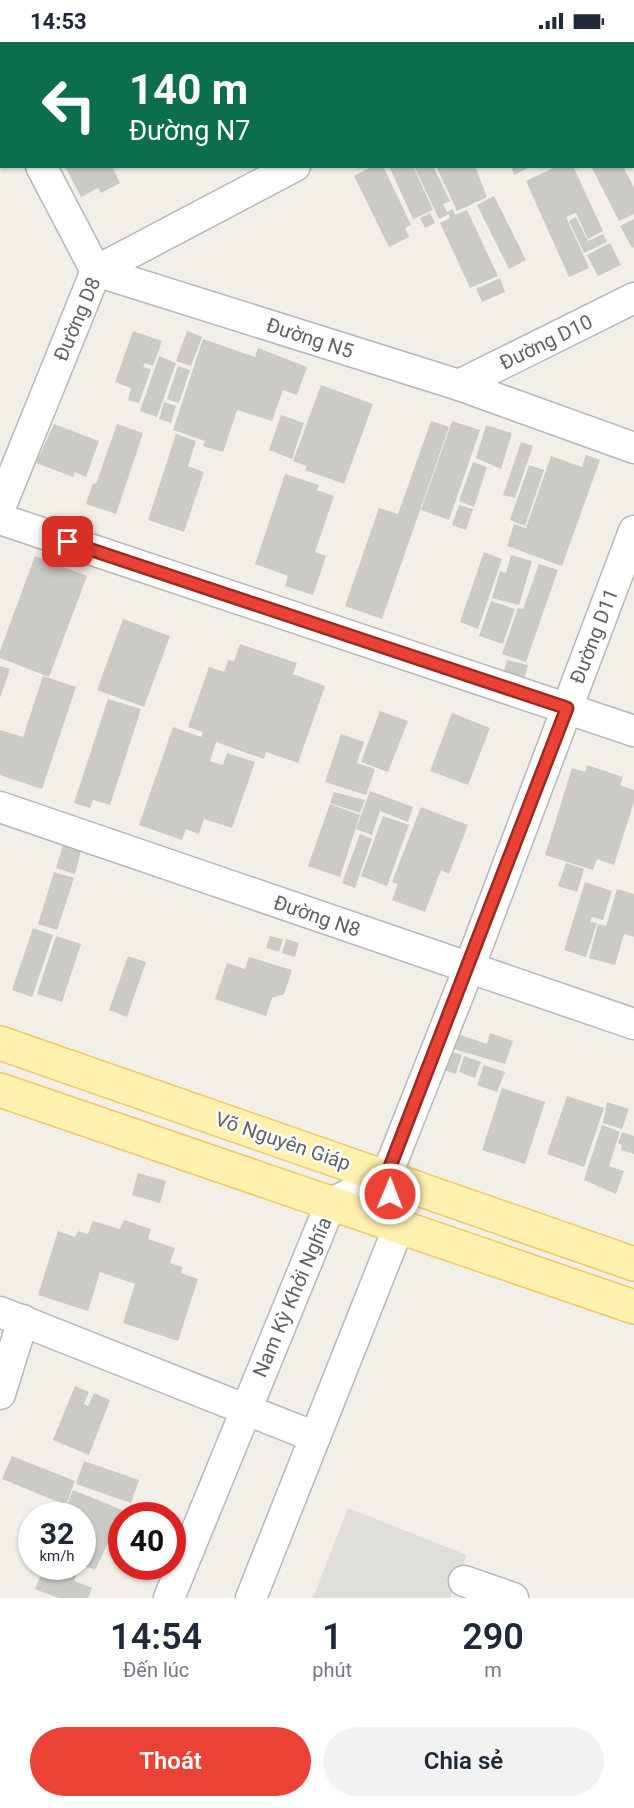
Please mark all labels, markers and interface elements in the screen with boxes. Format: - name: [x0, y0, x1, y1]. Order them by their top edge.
- text: 14:53: [30, 9, 87, 34]
- text: 140 m: [129, 65, 248, 114]
- icon: left: [30, 66, 108, 144]
- text: Đường N7: [129, 115, 250, 147]
- street label: Đường D8: [49, 273, 105, 365]
- street label: Đường D10: [496, 309, 596, 375]
- street label: Đường N5: [264, 313, 356, 363]
- pin: [42, 516, 93, 567]
- icon: arrive: [51, 525, 84, 558]
- street label: Đường D11: [565, 585, 623, 687]
- street label: Đường N8: [271, 890, 363, 942]
- street label: Võ Nguyên Giáp: [212, 1107, 354, 1175]
- position arrow: [358, 1162, 422, 1226]
- street label: Nam Kỳ Khởi Nghĩa: [247, 1213, 337, 1381]
- speed limit sign: 40: [108, 1502, 186, 1580]
- text: 32: [40, 1516, 74, 1551]
- text: km/h: [39, 1547, 75, 1565]
- text: 14:54: [110, 1616, 202, 1658]
- text: 1: [322, 1616, 342, 1658]
- text: 290: [462, 1616, 524, 1658]
- text: Đến lúc: [123, 1658, 189, 1682]
- text: phút: [312, 1658, 352, 1682]
- text: m: [484, 1658, 502, 1682]
- button: Thoát: [30, 1727, 311, 1796]
- button: Chia sẻ: [323, 1727, 604, 1796]

